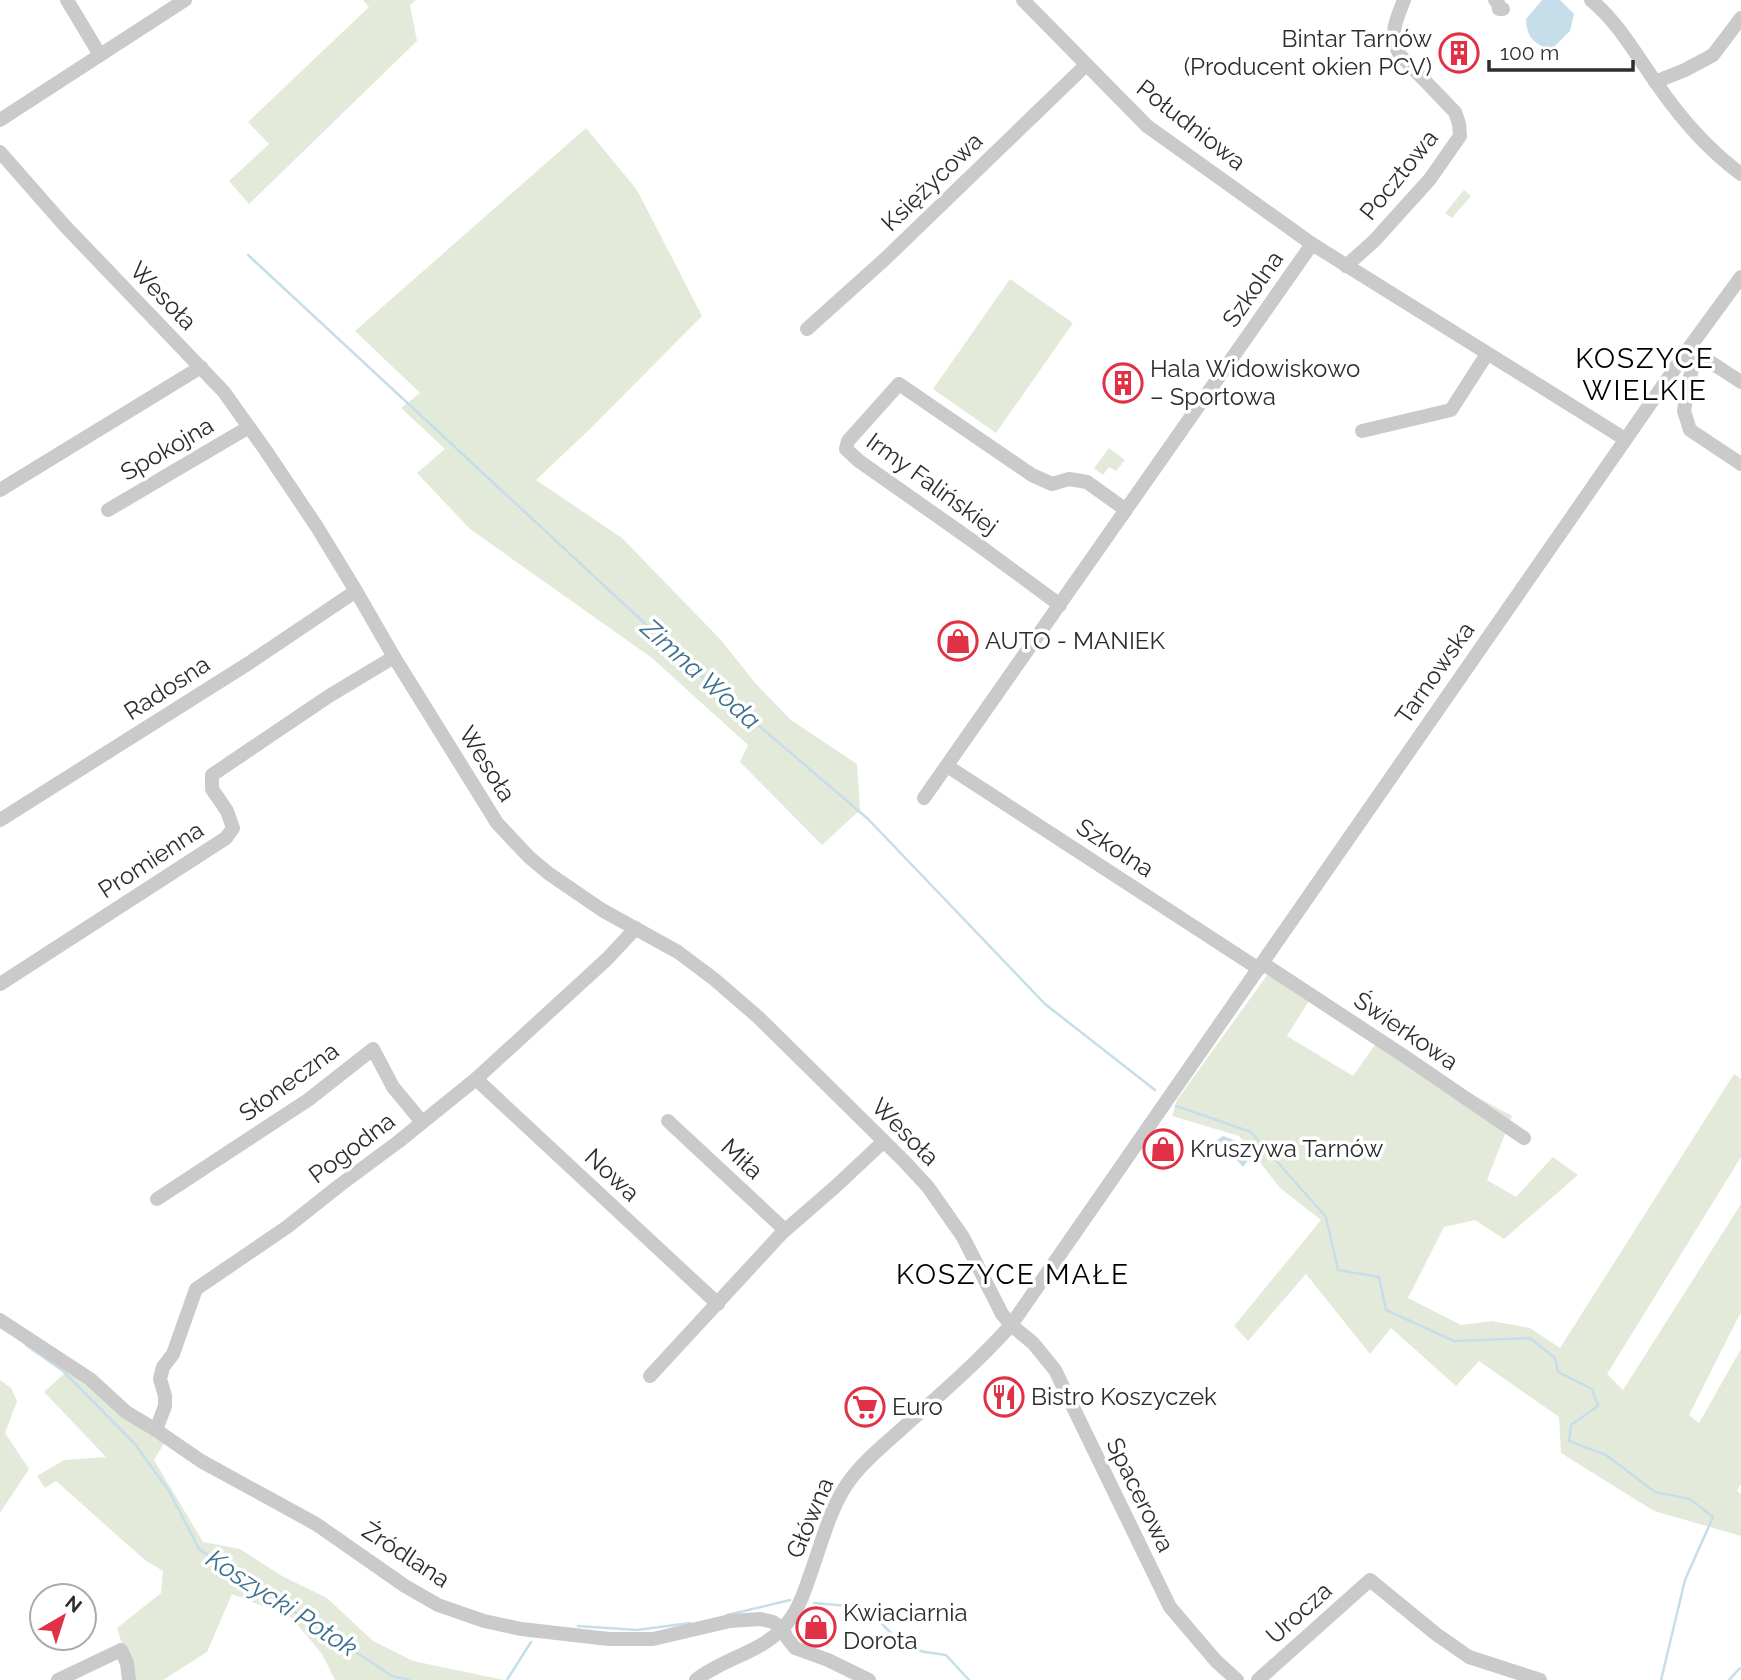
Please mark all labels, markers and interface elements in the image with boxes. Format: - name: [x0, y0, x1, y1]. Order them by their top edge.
- place label: Bintar Tarnów (Producent okien PCV): [1184, 24, 1432, 81]
- scale bar: [1489, 28, 1632, 72]
- building icon: Bintar Tarnów (Producent okien PCV): [1438, 32, 1480, 74]
- text: 100 m: [1500, 40, 1559, 65]
- street label: Południowa: [1131, 73, 1252, 176]
- street label: Pocztowa: [1353, 124, 1444, 226]
- street label: Księżycowa: [875, 126, 988, 237]
- street label: Szkolna: [1216, 245, 1289, 332]
- street label: Wesoła: [124, 256, 203, 336]
- district label: KOSZYCE WIELKIE: [1575, 342, 1715, 407]
- place label: Hala Widowiskowo – Sportowa: [1150, 354, 1360, 411]
- building icon: Hala Widowiskowo – Sportowa: [1102, 362, 1144, 404]
- street label: Spokojna: [115, 410, 218, 487]
- street label: Irmy Falińskiej: [861, 426, 1004, 541]
- water label: Zimna Woda: [635, 612, 767, 735]
- street label: Tarnowska: [1389, 616, 1480, 729]
- shop icon: AUTO - MANIEK: [937, 620, 979, 662]
- place label: AUTO - MANIEK: [985, 626, 1165, 655]
- street label: Radosna: [118, 649, 215, 726]
- street label: Wesoła: [453, 721, 522, 807]
- street label: Szkolna: [1071, 812, 1159, 883]
- street label: Promienna: [93, 815, 209, 904]
- street label: Świerkowa: [1349, 985, 1464, 1076]
- street label: Słoneczna: [233, 1036, 344, 1127]
- street label: Wesoła: [866, 1092, 945, 1171]
- street label: Pogodna: [303, 1106, 400, 1189]
- shop icon: Kruszywa Tarnów: [1142, 1128, 1184, 1170]
- street label: Miła: [715, 1132, 769, 1185]
- place label: Kruszywa Tarnów: [1190, 1134, 1384, 1163]
- street label: Nowa: [579, 1142, 646, 1207]
- district label: KOSZYCE MAŁE: [896, 1258, 1130, 1291]
- restaurant icon: Bistro Koszyczek: [983, 1376, 1025, 1418]
- place label: Bistro Koszyczek: [1031, 1382, 1217, 1411]
- supermarket icon: Euro: [844, 1386, 886, 1428]
- place label: Euro: [892, 1392, 943, 1421]
- street label: Spacerowa: [1100, 1433, 1181, 1557]
- street label: Główna: [780, 1473, 839, 1562]
- street label: Źródlana: [357, 1516, 456, 1594]
- water label: Koszycki Potok: [201, 1543, 363, 1663]
- street label: Urocza: [1260, 1576, 1337, 1650]
- north arrow: [28, 1582, 98, 1652]
- text: N: [61, 1591, 86, 1617]
- place label: Kwiaciarnia Dorota: [843, 1598, 968, 1655]
- shop icon: Kwiaciarnia Dorota: [795, 1606, 837, 1648]

